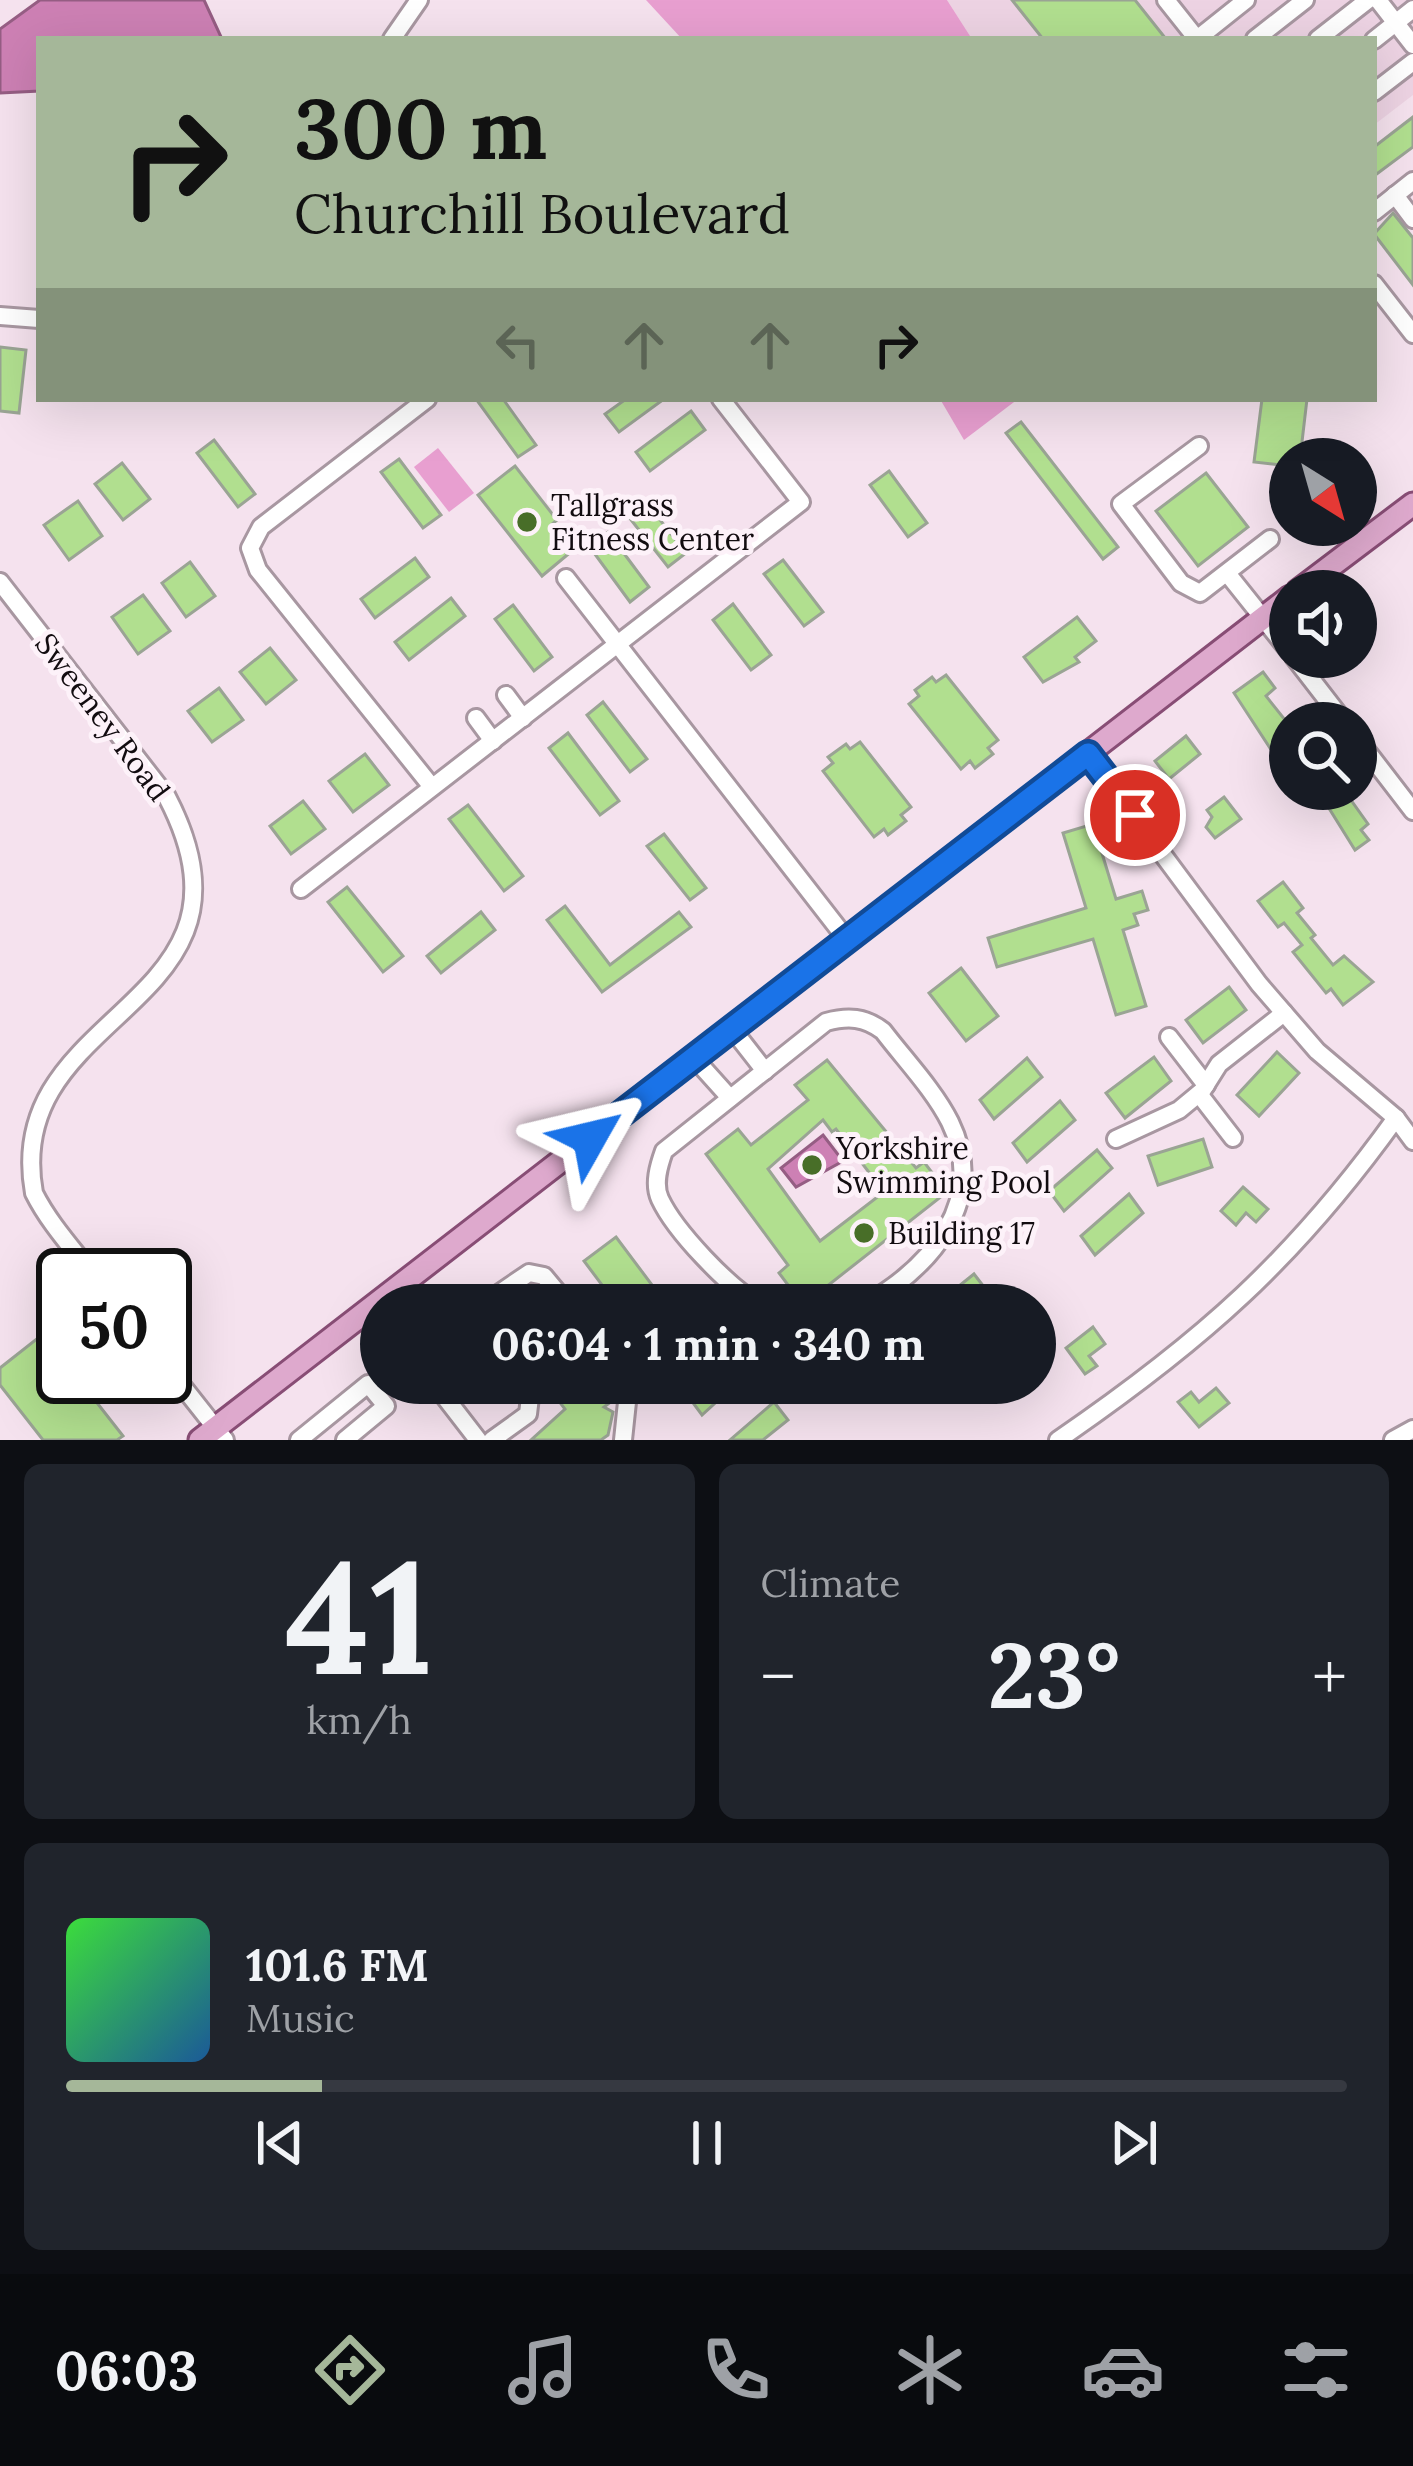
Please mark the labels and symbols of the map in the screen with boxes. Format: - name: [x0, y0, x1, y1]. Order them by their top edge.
- north arrow: [1269, 438, 1377, 546]
- place label: Tallgrass Fitness Center: [551, 486, 754, 558]
- marker: Tallgrass Fitness Center: [514, 509, 540, 535]
- street label: Sweeney Road: [27, 625, 179, 809]
- pin: [1084, 764, 1186, 866]
- position arrow: [527, 1075, 653, 1201]
- place label: Yorkshire Swimming Pool: [835, 1129, 1051, 1202]
- marker: Yorkshire Swimming Pool: [799, 1152, 825, 1178]
- place label: Building 17: [888, 1214, 1035, 1253]
- marker: Building 17: [851, 1220, 877, 1246]
- speed limit sign: 50: [36, 1248, 192, 1404]

